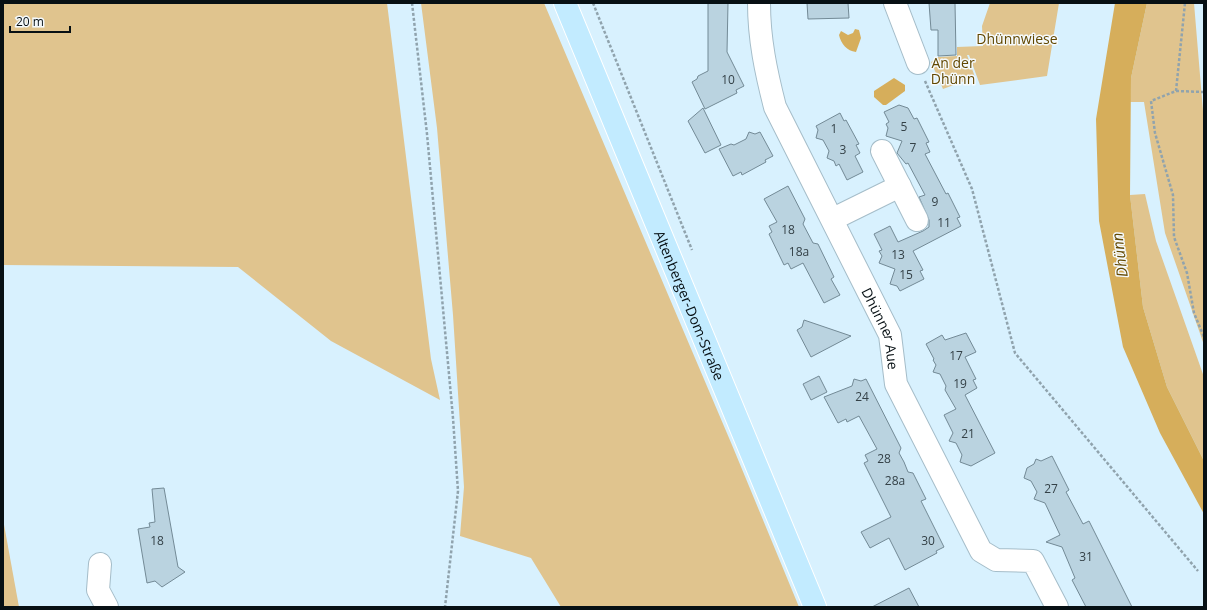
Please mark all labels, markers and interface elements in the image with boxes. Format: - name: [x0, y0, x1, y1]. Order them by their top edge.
- scale bar: [10, 8, 70, 34]
- text: 20 m: [16, 13, 44, 30]
- park label: Dhünnwiese: [976, 29, 1058, 48]
- park label: An der Dhünn: [931, 53, 975, 88]
- house number: 10: [721, 71, 735, 88]
- house number: 5: [901, 118, 908, 135]
- house number: 1: [831, 120, 837, 137]
- house number: 7: [910, 139, 917, 156]
- house number: 3: [840, 141, 847, 158]
- house number: 9: [932, 193, 939, 210]
- house number: 11: [937, 214, 951, 231]
- house number: 18: [781, 221, 795, 238]
- street label: Altenberger-Dom-Straße: [651, 227, 730, 383]
- water label: Dhünn: [1106, 232, 1132, 278]
- house number: 18a: [789, 243, 809, 260]
- house number: 13: [891, 246, 905, 263]
- house number: 15: [899, 266, 913, 283]
- street label: Dhünner Aue: [858, 284, 904, 371]
- house number: 17: [949, 347, 963, 364]
- house number: 19: [953, 375, 967, 392]
- house number: 24: [855, 388, 869, 405]
- house number: 21: [961, 425, 975, 442]
- house number: 28: [877, 450, 891, 467]
- house number: 28a: [885, 472, 905, 489]
- house number: 27: [1044, 480, 1058, 497]
- house number: 18: [150, 532, 164, 549]
- house number: 30: [921, 532, 935, 549]
- house number: 31: [1079, 548, 1093, 565]

